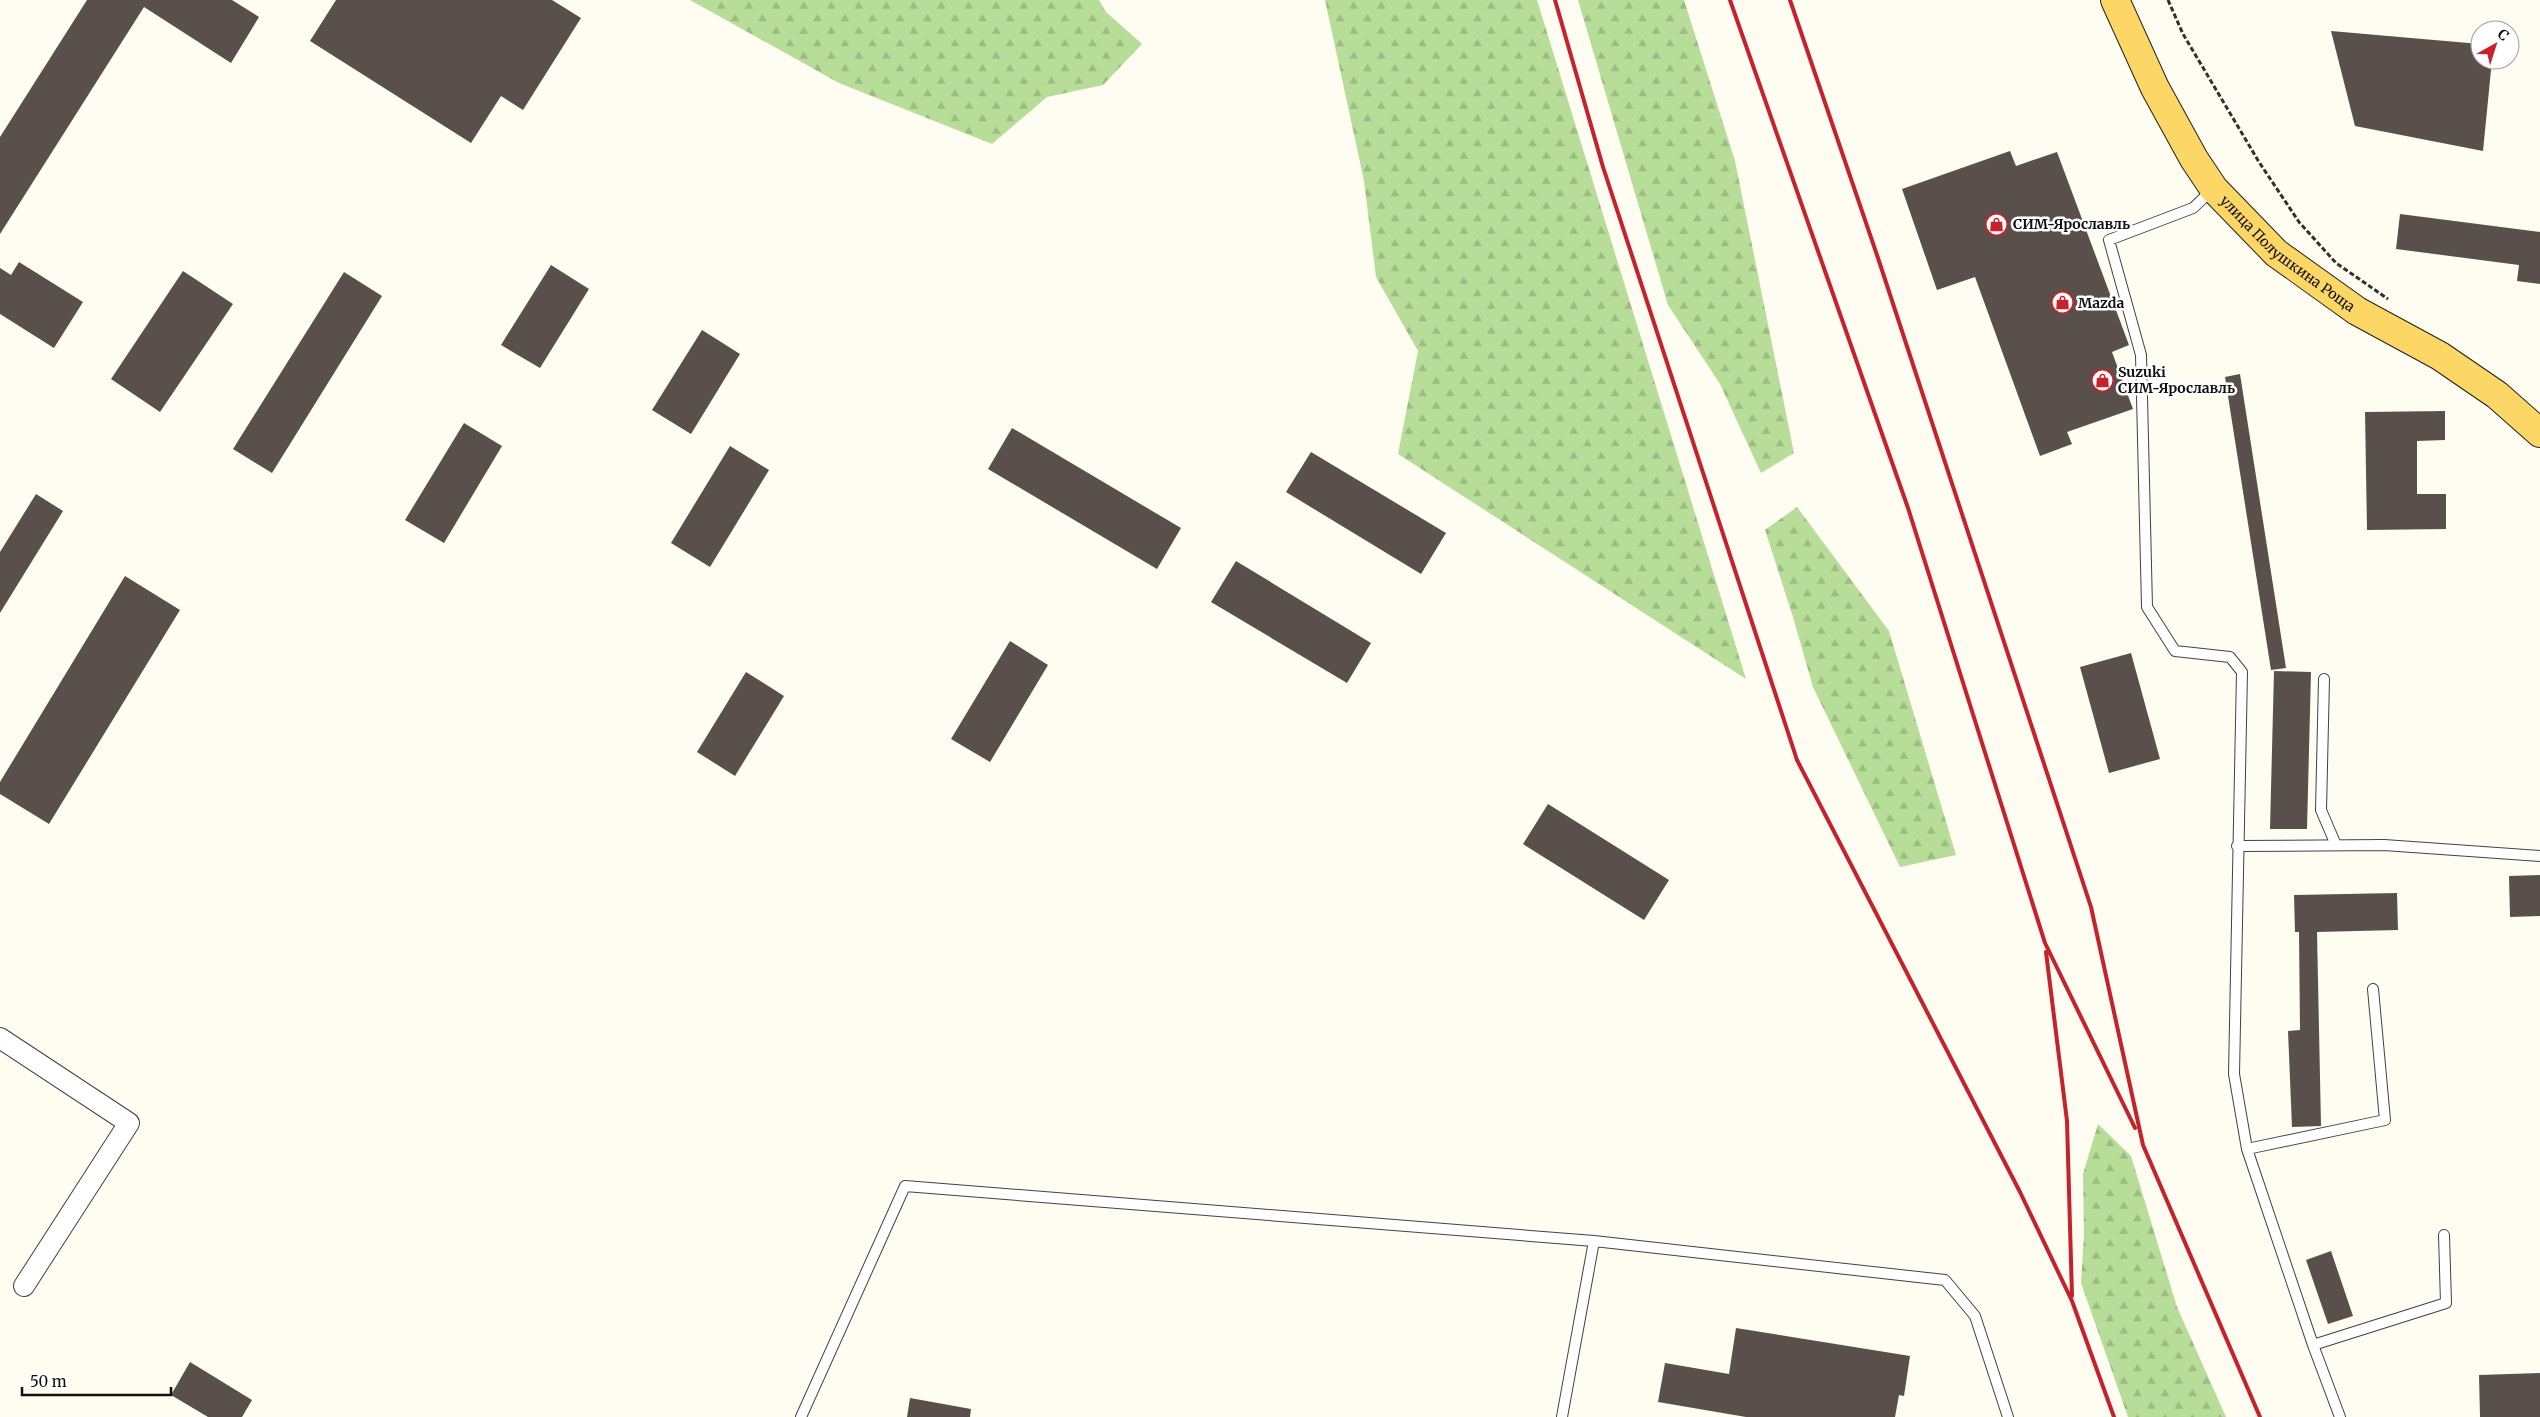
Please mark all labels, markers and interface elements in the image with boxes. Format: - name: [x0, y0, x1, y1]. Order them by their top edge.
- north arrow: [2470, 20, 2520, 70]
- text: С: [2494, 25, 2512, 45]
- street label: улица Полушкина Роща: [2216, 192, 2359, 316]
- shop icon: СИМ-Ярославль: [1985, 212, 2009, 236]
- place label: СИМ-Ярославль: [2013, 215, 2130, 233]
- shop icon: Mazda: [2050, 291, 2074, 315]
- place label: Mazda: [2078, 294, 2124, 312]
- place label: Suzuki СИМ-Ярославль: [2118, 363, 2235, 397]
- shop icon: Suzuki СИМ-Ярославль: [2090, 368, 2114, 392]
- scale bar: [22, 1364, 171, 1396]
- text: 50 m: [30, 1372, 67, 1391]

